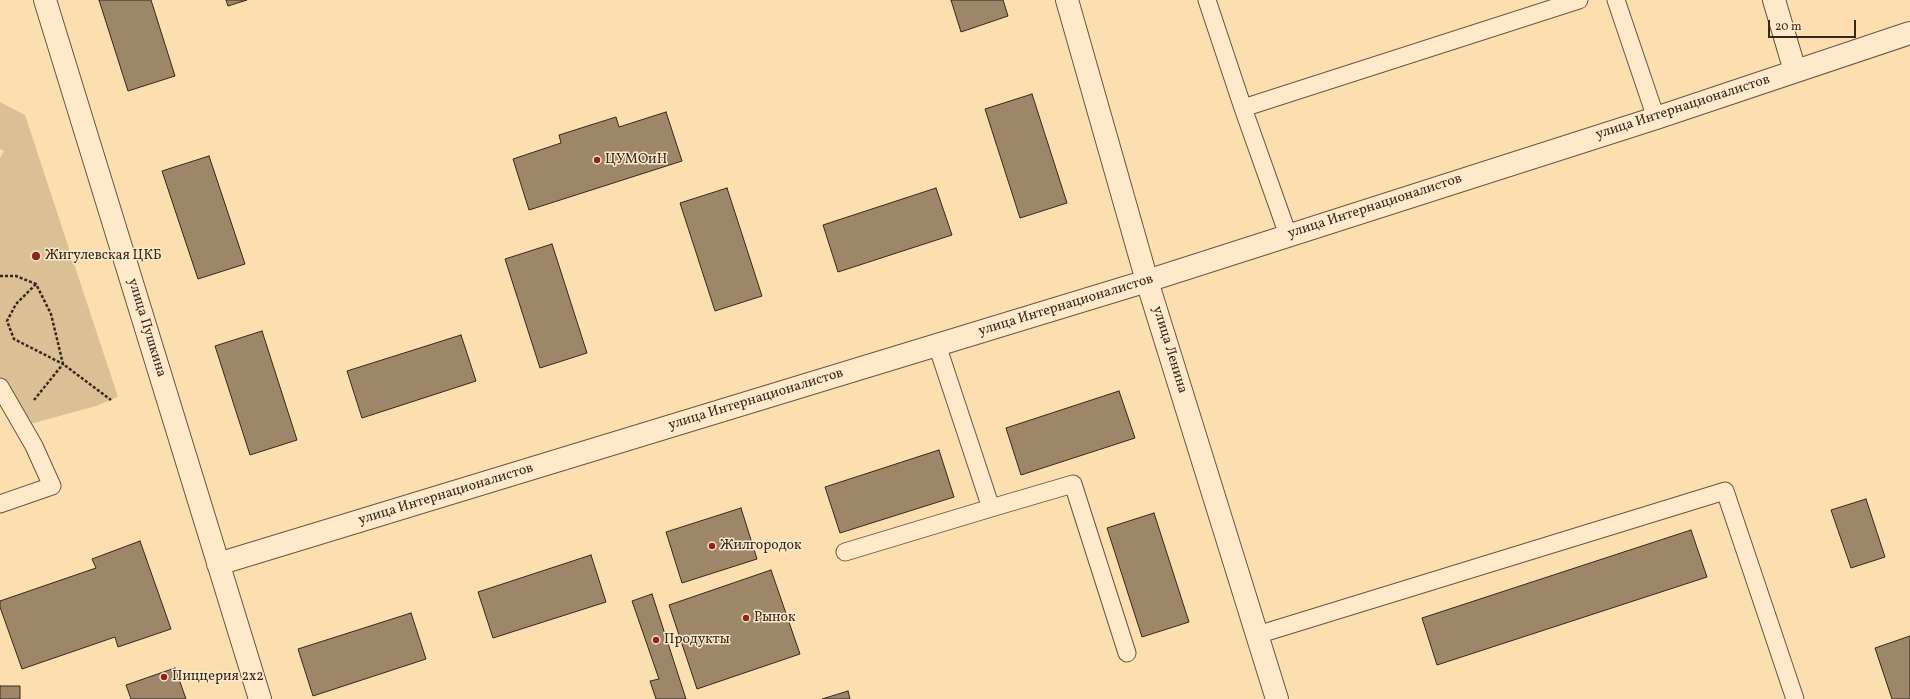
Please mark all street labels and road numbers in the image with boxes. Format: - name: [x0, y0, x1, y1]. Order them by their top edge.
- street label: улица Интернационалистов: [1594, 72, 1772, 144]
- street label: улица Интернационалистов: [1286, 171, 1464, 243]
- street label: улица Интернационалистов: [976, 271, 1156, 341]
- street label: улица Пушкина: [123, 277, 169, 379]
- street label: улица Ленина: [1148, 304, 1190, 396]
- street label: улица Интернационалистов: [666, 365, 846, 435]
- street label: улица Интернационалистов: [356, 460, 536, 530]

